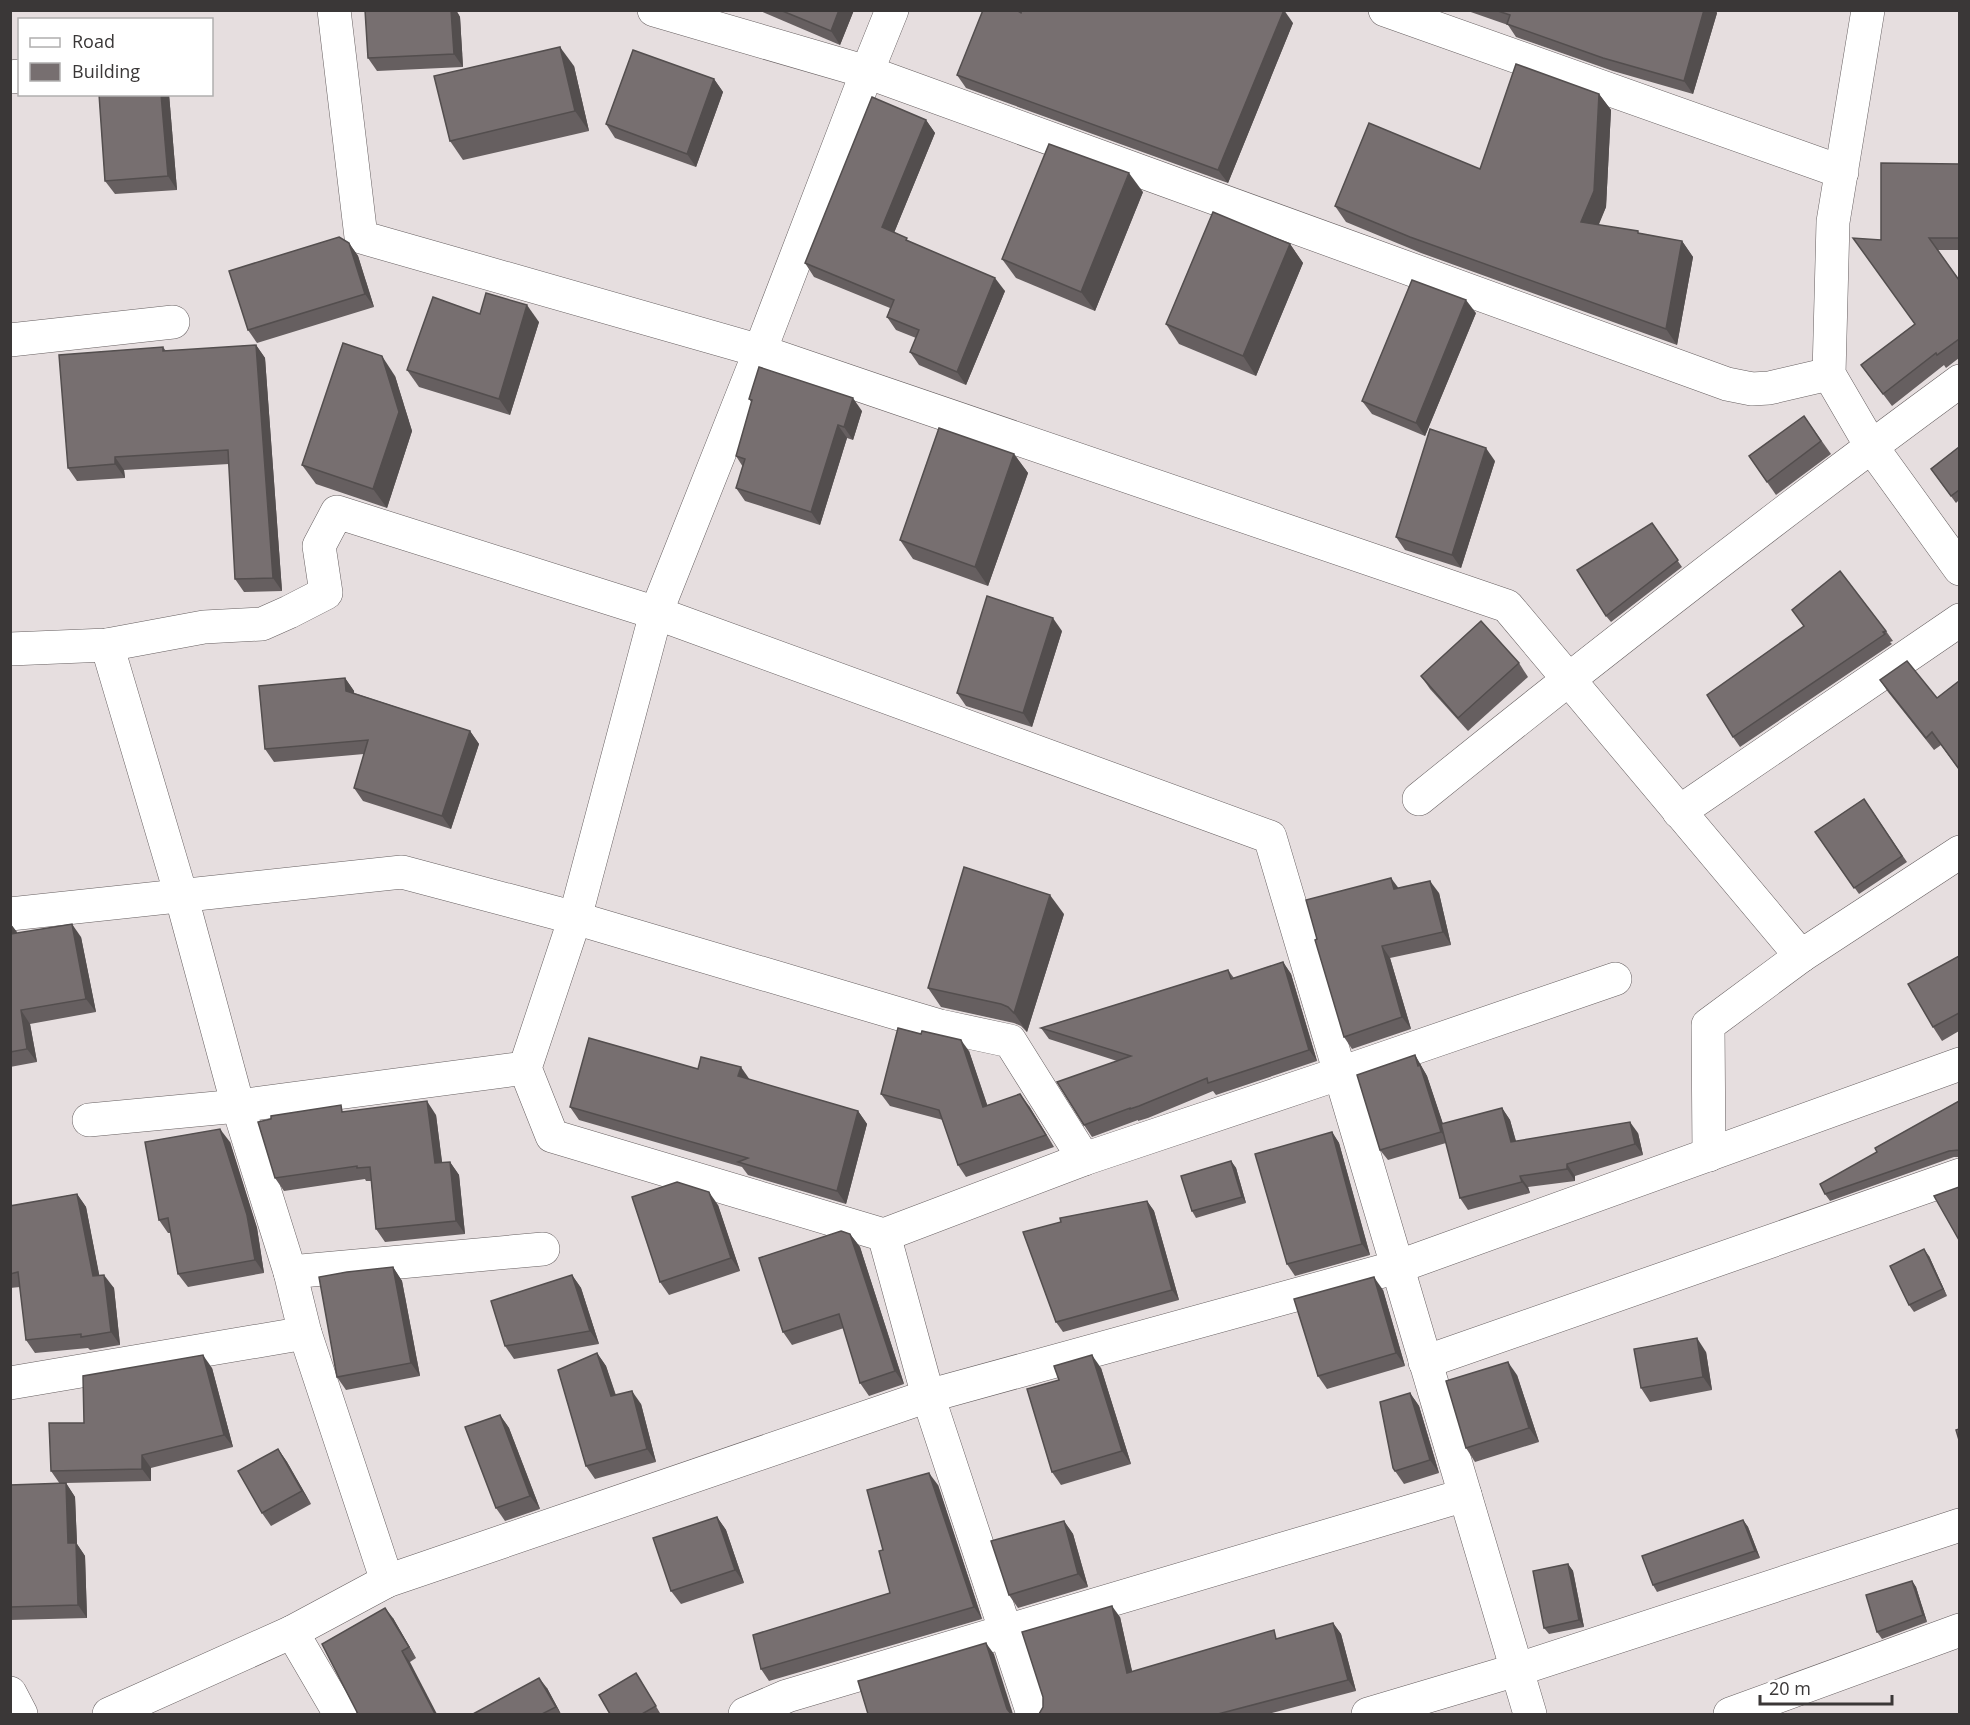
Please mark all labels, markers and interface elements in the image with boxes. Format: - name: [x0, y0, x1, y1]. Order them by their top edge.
- legend: [18, 18, 213, 96]
- text: Road: [72, 29, 115, 53]
- text: Building: [72, 59, 140, 83]
- scale bar: [1760, 1668, 1892, 1706]
- text: 20 m: [1769, 1676, 1811, 1700]

